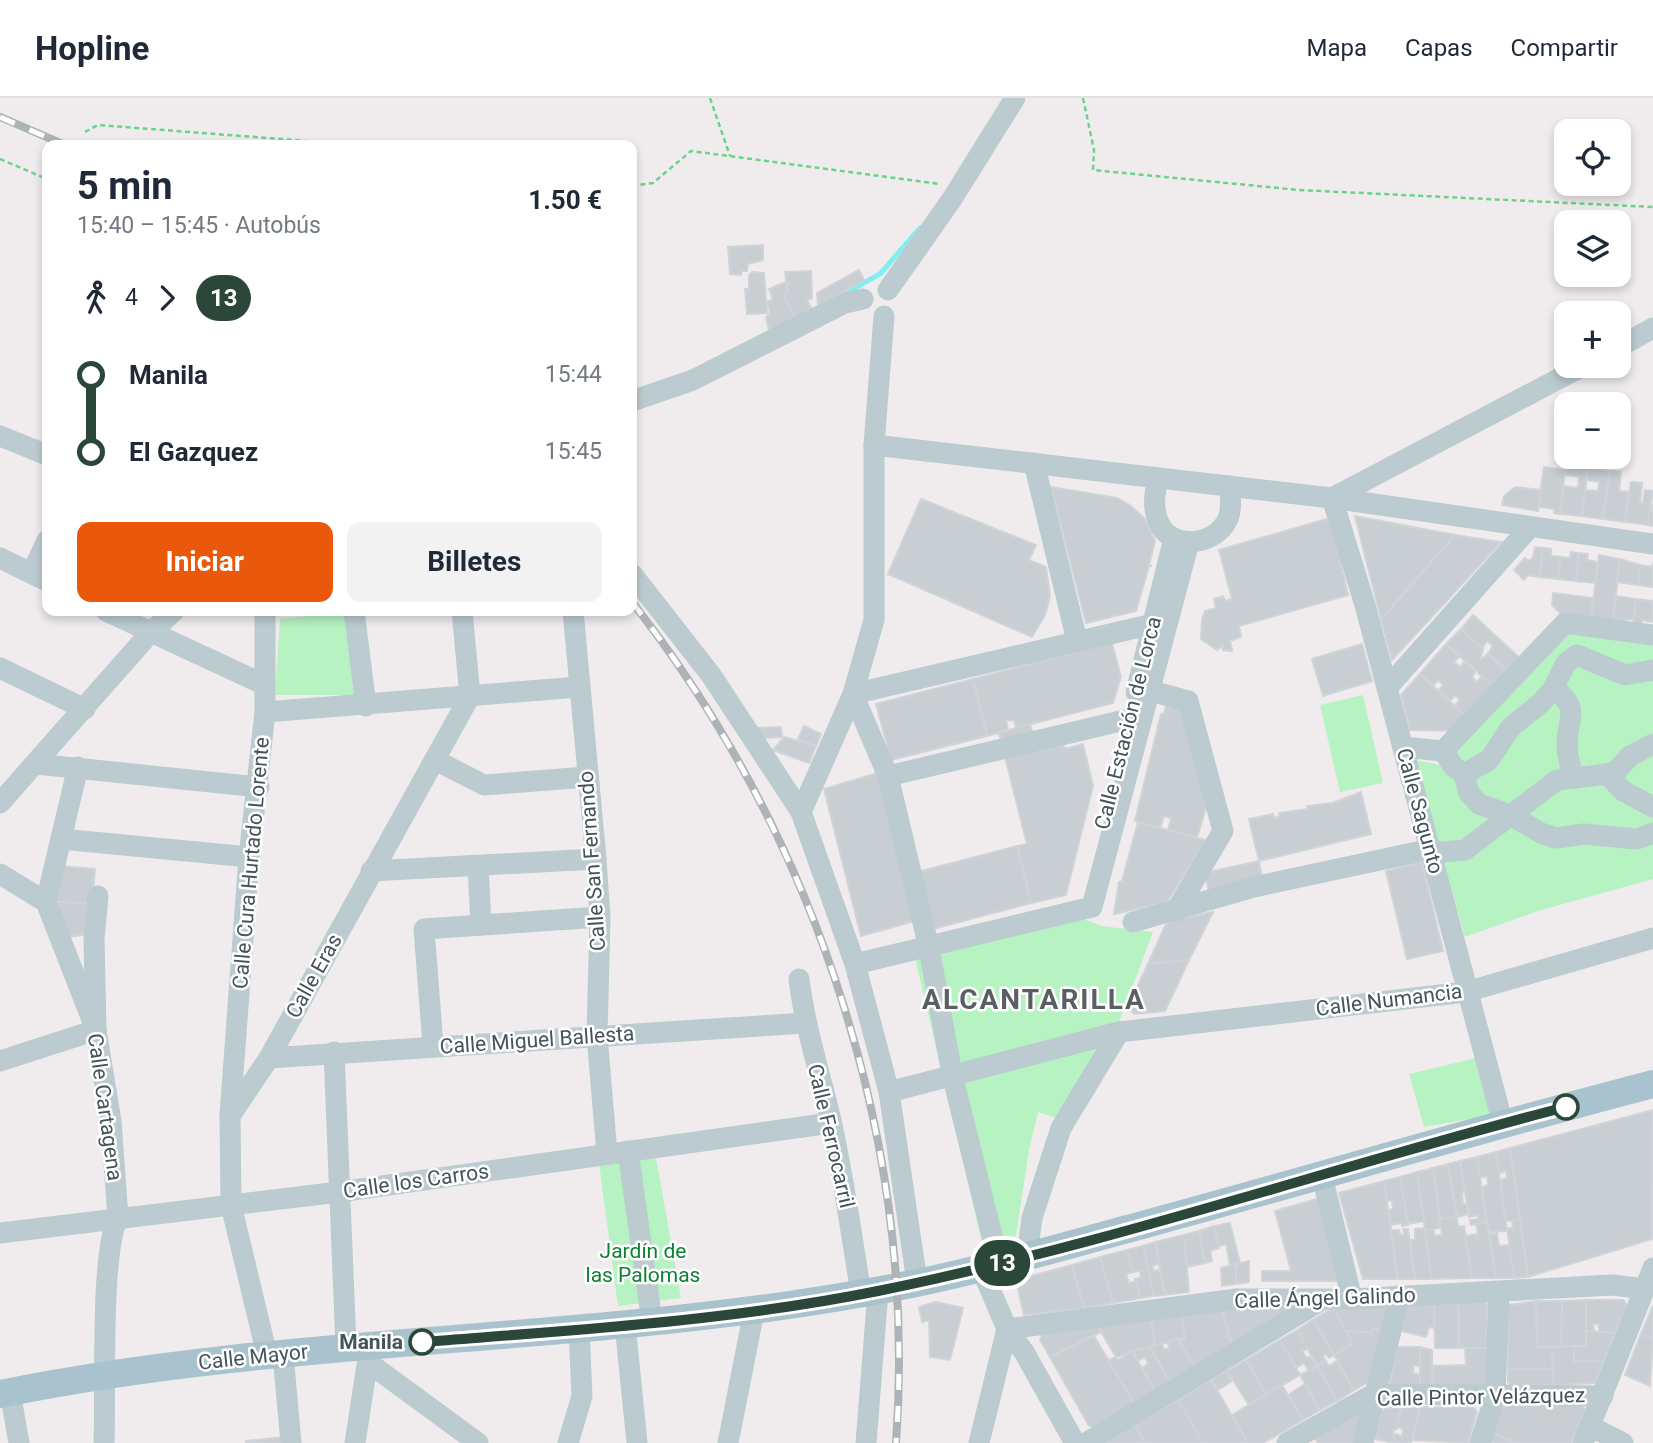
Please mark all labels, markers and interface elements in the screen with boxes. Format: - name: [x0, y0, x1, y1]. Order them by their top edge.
- text: Hopline: [35, 29, 149, 68]
- text: Mapa: [1306, 34, 1367, 62]
- text: Capas: [1405, 34, 1473, 62]
- text: Compartir: [1511, 34, 1618, 62]
- map controls: [1554, 119, 1631, 469]
- button: locate: [1554, 119, 1631, 196]
- text: 5 min: [77, 164, 173, 208]
- text: 1.50 €: [528, 185, 602, 215]
- button: layers: [1554, 210, 1631, 287]
- text: 15:40 – 15:45 · Autobús: [77, 212, 321, 239]
- icon: walk: [77, 279, 115, 317]
- icon: forward: [148, 279, 186, 317]
- text: 4: [125, 284, 138, 311]
- text: 13: [210, 284, 237, 312]
- button: +: [1554, 301, 1631, 378]
- text: Manila: [129, 360, 208, 390]
- text: 15:44: [545, 361, 602, 388]
- button: −: [1554, 392, 1631, 469]
- text: El Gazquez: [129, 437, 258, 467]
- text: 15:45: [545, 438, 602, 465]
- button: Iniciar: [77, 522, 333, 602]
- button: Billetes: [347, 522, 602, 602]
- street label: Calle Estación de Lorca: [1090, 614, 1166, 832]
- street label: Calle Cura Hurtado Lorente: [228, 736, 274, 990]
- street label: Calle Sagunto: [1392, 746, 1448, 876]
- street label: Calle San Fernando: [574, 770, 610, 952]
- street label: Calle Eras: [281, 930, 347, 1022]
- street label: Calle Numancia: [1315, 979, 1463, 1021]
- district label: ALCANTARILLA: [922, 983, 1146, 1016]
- street label: Calle Miguel Ballesta: [439, 1021, 635, 1059]
- street label: Calle Cartagena: [83, 1032, 127, 1182]
- street label: Calle Ferrocarril: [803, 1062, 859, 1210]
- unlabelled marker: [1553, 1094, 1579, 1120]
- street label: Calle los Carros: [342, 1159, 490, 1203]
- park label: Jardín de las Palomas: [586, 1239, 700, 1287]
- line badge: 13: [970, 1240, 1034, 1286]
- text: 13: [988, 1249, 1016, 1277]
- street label: Calle Ángel Galindo: [1234, 1283, 1416, 1313]
- marker: Manila: [409, 1329, 435, 1355]
- place label: Manila: [339, 1330, 403, 1354]
- street label: Calle Mayor: [197, 1339, 309, 1375]
- street label: Calle Pintor Velázquez: [1377, 1383, 1585, 1411]

